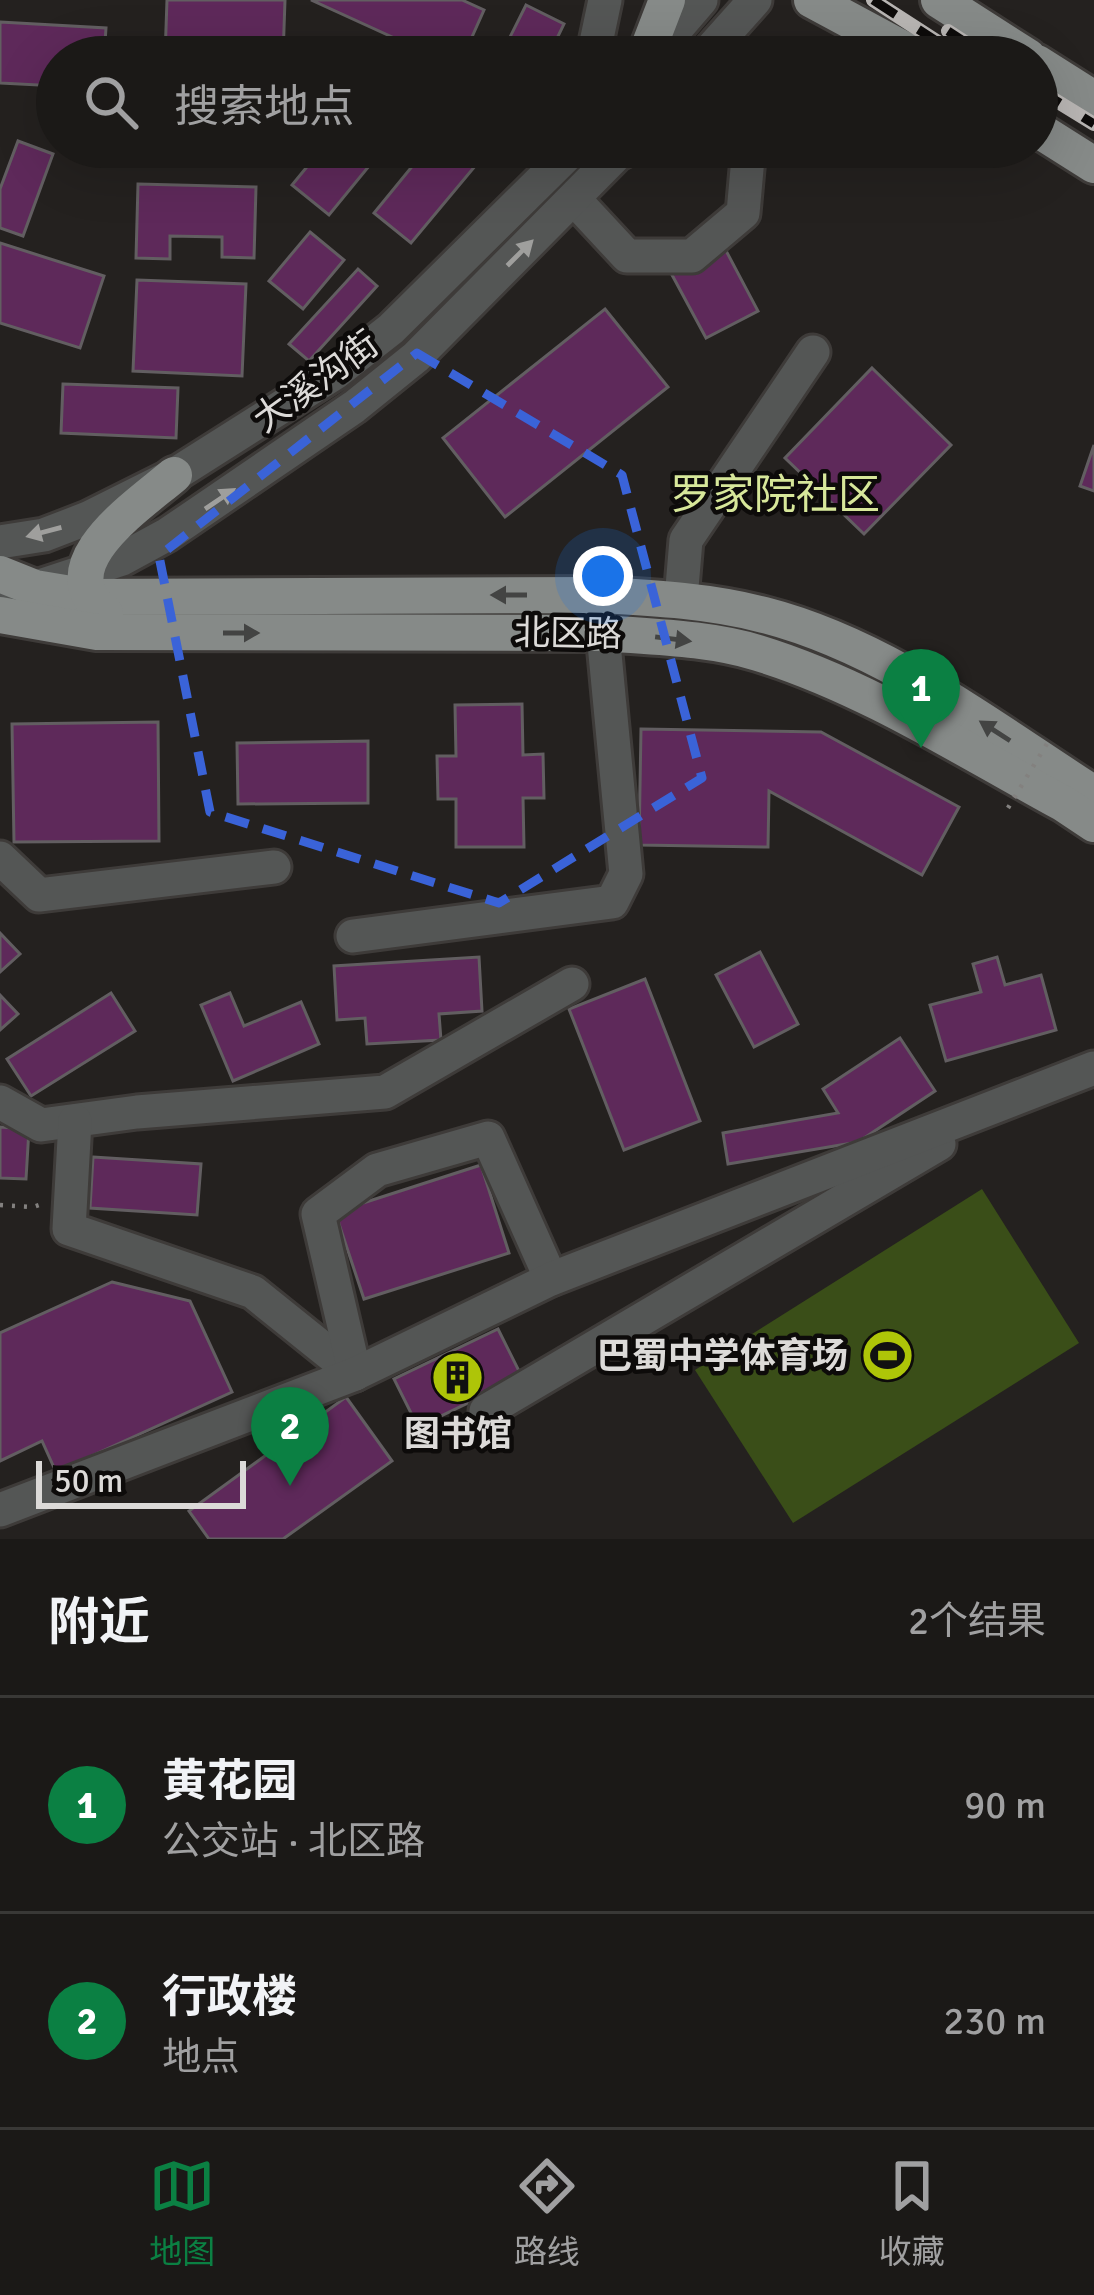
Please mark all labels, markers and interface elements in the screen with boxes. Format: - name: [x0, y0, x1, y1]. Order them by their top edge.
- search box: [36, 36, 1058, 168]
- icon: search: [78, 69, 144, 135]
- text: 搜索地点: [174, 80, 354, 135]
- one-way arrow: [505, 239, 534, 267]
- street label: 大溪沟街: [245, 321, 387, 443]
- district label: 罗家院社区: [670, 470, 880, 521]
- one-way arrow: [203, 488, 236, 511]
- one-way arrow: [25, 524, 62, 543]
- your location: [573, 546, 633, 606]
- one-way arrow: [489, 585, 527, 605]
- street label: 北区路: [514, 611, 622, 657]
- one-way arrow: [223, 623, 261, 643]
- one-way arrow: [655, 630, 692, 649]
- pin: 1: [882, 649, 960, 748]
- one-way arrow: [979, 720, 1012, 742]
- sports icon: 巴蜀中学体育场: [859, 1328, 915, 1384]
- place label: 巴蜀中学体育场: [596, 1334, 848, 1379]
- building icon: 图书馆: [430, 1350, 486, 1406]
- pin: 2: [251, 1387, 329, 1486]
- place label: 图书馆: [404, 1412, 512, 1457]
- scale bar: [36, 1455, 246, 1508]
- text: 50 m: [54, 1461, 123, 1502]
- text: 附近: [48, 1591, 150, 1654]
- text: 2个结果: [908, 1597, 1046, 1645]
- text: 黄花园: [162, 1754, 297, 1809]
- text: 1: [76, 1781, 98, 1829]
- text: 90 m: [964, 1781, 1046, 1829]
- text: 公交站 · 北区路: [162, 1817, 425, 1865]
- text: 行政楼: [162, 1970, 297, 2025]
- text: 2: [76, 1997, 98, 2045]
- text: 230 m: [943, 1997, 1046, 2045]
- text: 地点: [162, 2033, 240, 2081]
- tab: 地图: [149, 2153, 215, 2273]
- tab: 路线: [514, 2153, 580, 2273]
- tab: 收藏: [879, 2153, 945, 2273]

